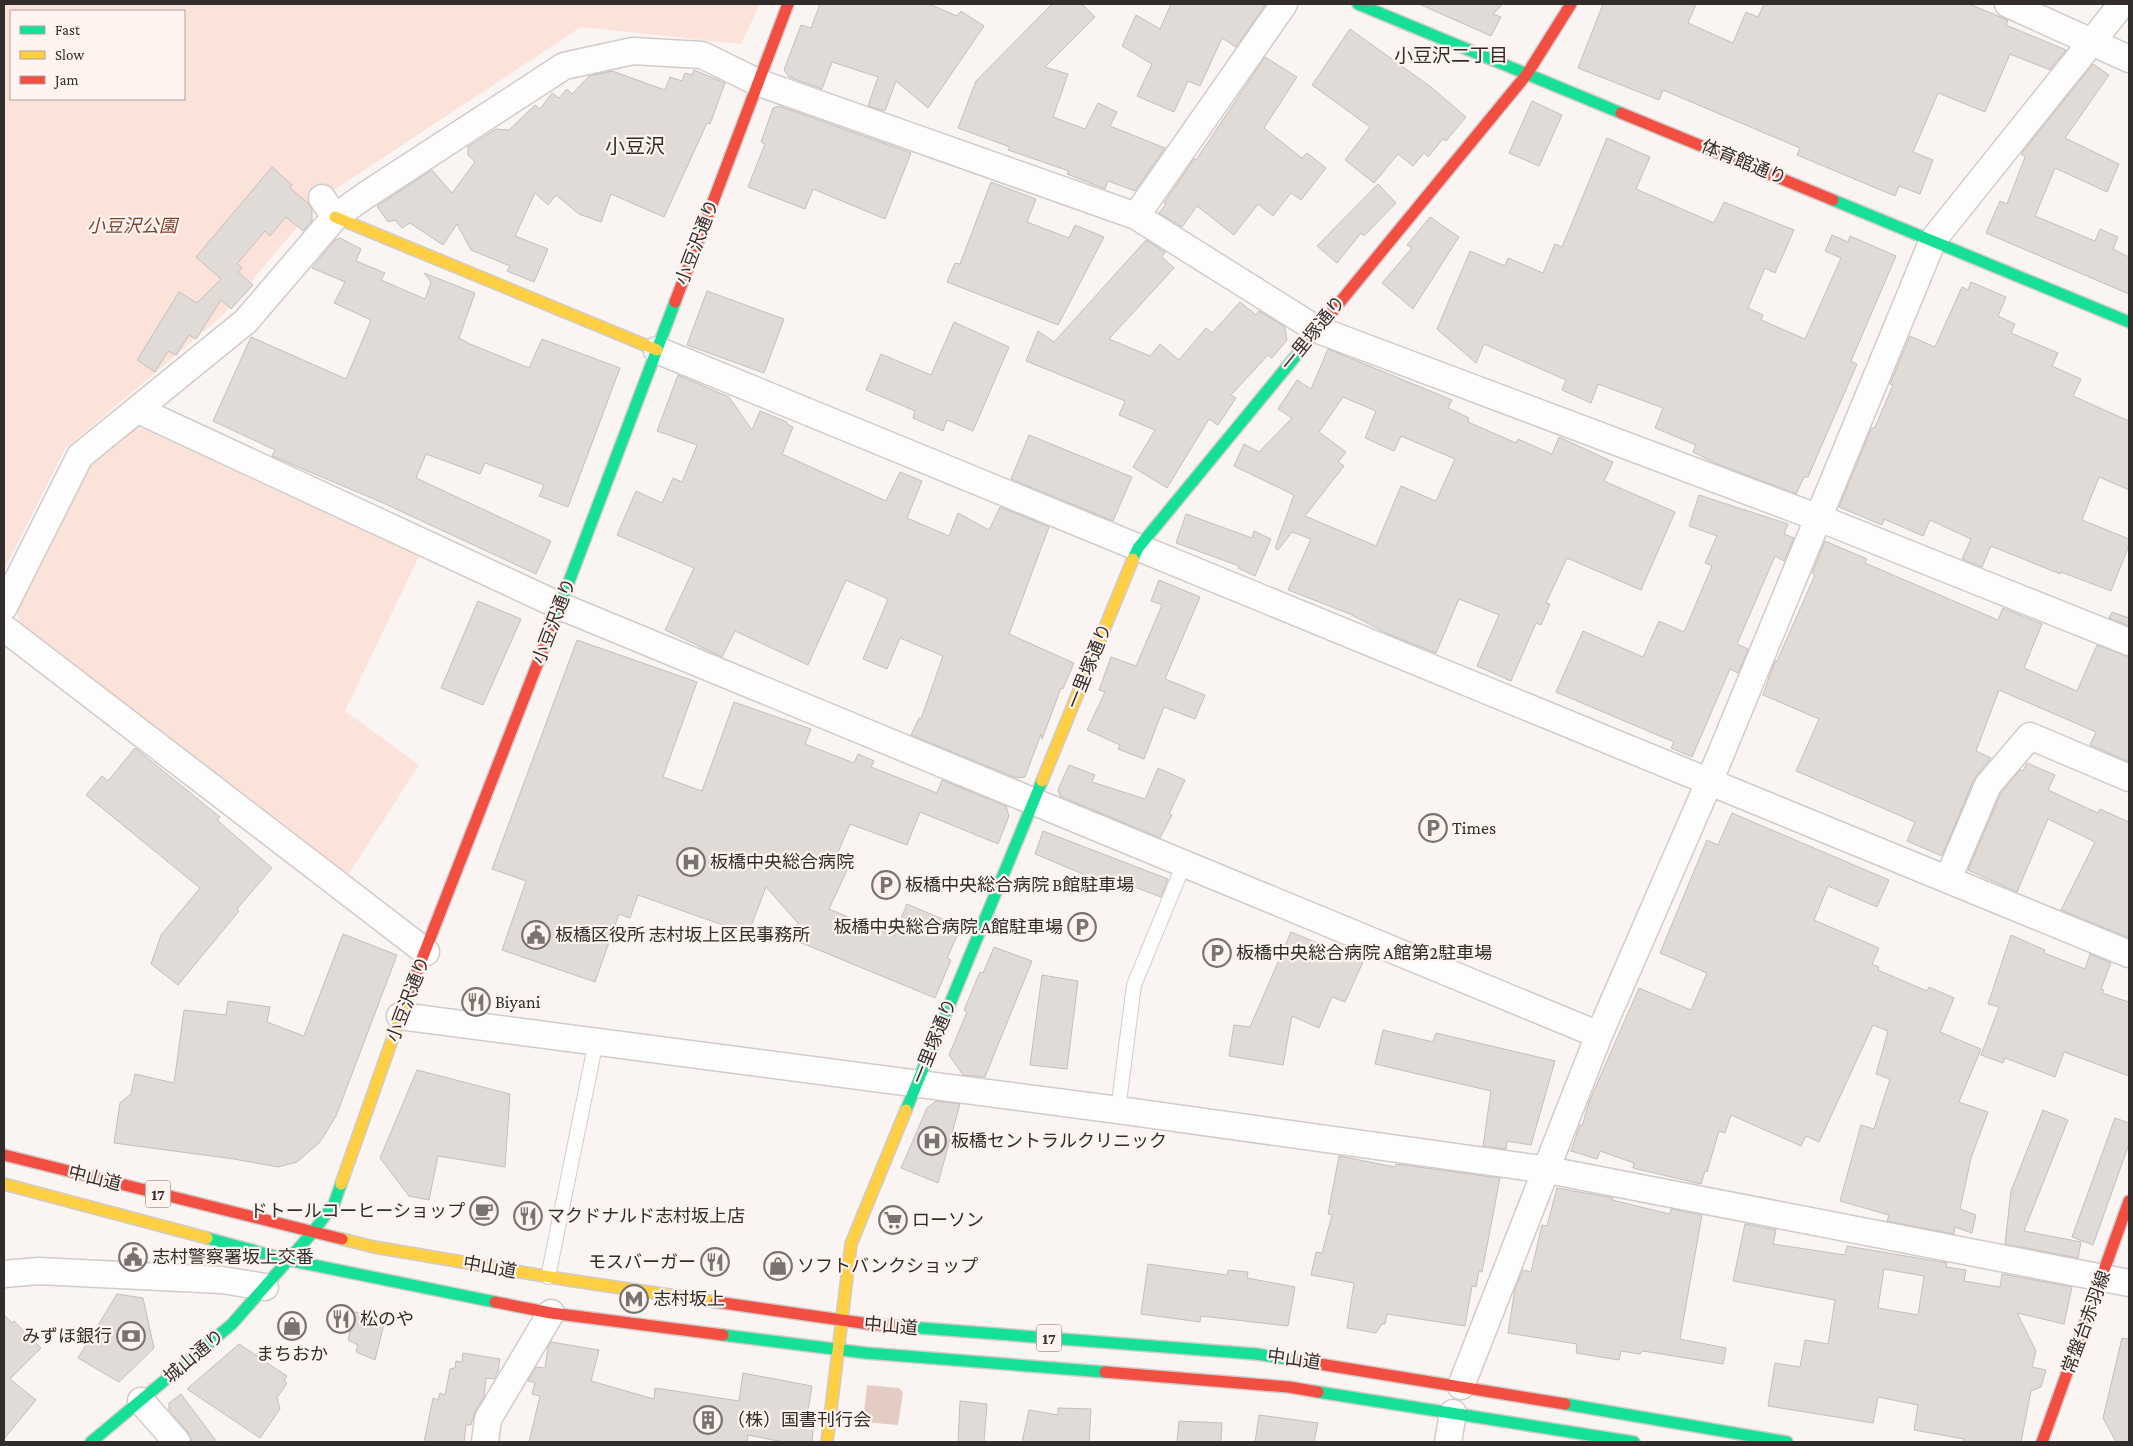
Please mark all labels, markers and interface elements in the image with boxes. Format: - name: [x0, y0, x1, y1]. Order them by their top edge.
- legend: [10, 10, 185, 100]
- text: Fast: [55, 22, 81, 38]
- district label: 小豆沢二丁目: [1394, 45, 1508, 66]
- text: Slow: [55, 47, 85, 63]
- text: Jam: [53, 72, 78, 89]
- district label: 小豆沢: [605, 135, 665, 157]
- street label: 体育館通り: [1699, 136, 1789, 188]
- street label: 小豆沢通り: [672, 196, 722, 288]
- park label: 小豆沢公園: [87, 216, 180, 236]
- street label: 一里塚通り: [1277, 292, 1349, 374]
- street label: 小豆沢通り: [529, 575, 579, 667]
- street label: 一里塚通り: [1063, 621, 1115, 711]
- parking icon: Times: [1418, 813, 1448, 843]
- place label: Times: [1452, 818, 1496, 838]
- hospital icon: 板橋中央総合病院: [676, 847, 706, 877]
- place label: 板橋中央総合病院: [710, 852, 854, 872]
- parking icon: 板橋中央総合病院 B館駐車場: [871, 870, 901, 900]
- place label: 板橋中央総合病院 B館駐車場: [905, 875, 1134, 895]
- parking icon: 板橋中央総合病院 A館駐車場: [1067, 912, 1097, 942]
- place label: 板橋中央総合病院 A館駐車場: [833, 917, 1063, 937]
- public building icon: 板橋区役所 志村坂上区民事務所: [521, 920, 551, 950]
- place label: 板橋区役所 志村坂上区民事務所: [555, 925, 810, 945]
- parking icon: 板橋中央総合病院 A館第2駐車場: [1202, 938, 1232, 968]
- place label: 板橋中央総合病院 A館第2駐車場: [1236, 943, 1492, 963]
- street label: 小豆沢通り: [383, 953, 433, 1045]
- restaurant icon: Biyani: [461, 987, 491, 1017]
- place label: Biyani: [495, 992, 541, 1012]
- street label: 一里塚通り: [908, 996, 960, 1086]
- hospital icon: 板橋セントラルクリニック: [917, 1126, 947, 1156]
- place label: 板橋セントラルクリニック: [951, 1131, 1167, 1151]
- street label: 中山道: [66, 1162, 124, 1194]
- road number: 17: [146, 1180, 170, 1208]
- cafe icon: ドトールコーヒーショップ: [469, 1196, 499, 1226]
- place label: ドトールコーヒーショップ: [250, 1201, 465, 1221]
- restaurant icon: マクドナルド志村坂上店: [513, 1201, 543, 1231]
- supermarket icon: ローソン: [878, 1205, 908, 1235]
- place label: マクドナルド志村坂上店: [547, 1206, 745, 1226]
- place label: ローソン: [912, 1210, 984, 1230]
- public building icon: 志村警察署坂上交番: [118, 1242, 148, 1272]
- place label: 志村警察署坂上交番: [152, 1247, 314, 1267]
- restaurant icon: モスバーガー: [700, 1247, 730, 1277]
- shop icon: ソフトバンクショップ: [763, 1251, 793, 1281]
- street label: 中山道: [462, 1252, 518, 1282]
- place label: モスバーガー: [588, 1252, 696, 1272]
- place label: ソフトバンクショップ: [797, 1256, 978, 1276]
- street label: 常盤台赤羽線: [2058, 1268, 2114, 1376]
- metro station icon: 志村坂上: [619, 1284, 649, 1314]
- place label: 志村坂上: [653, 1289, 725, 1309]
- restaurant icon: 松のや: [326, 1304, 356, 1334]
- place label: 松のや: [360, 1309, 414, 1329]
- shop icon: まちおか: [277, 1311, 307, 1341]
- street label: 中山道: [863, 1314, 919, 1338]
- bank icon: みずほ銀行: [116, 1321, 146, 1351]
- street label: 城山通り: [160, 1325, 228, 1387]
- road number: 17: [1036, 1325, 1062, 1352]
- place label: みずほ銀行: [22, 1326, 112, 1346]
- place label: まちおか: [256, 1344, 328, 1364]
- street label: 中山道: [1266, 1345, 1322, 1373]
- building icon: （株）国書刊行会: [693, 1405, 723, 1435]
- place label: （株）国書刊行会: [727, 1410, 871, 1430]

